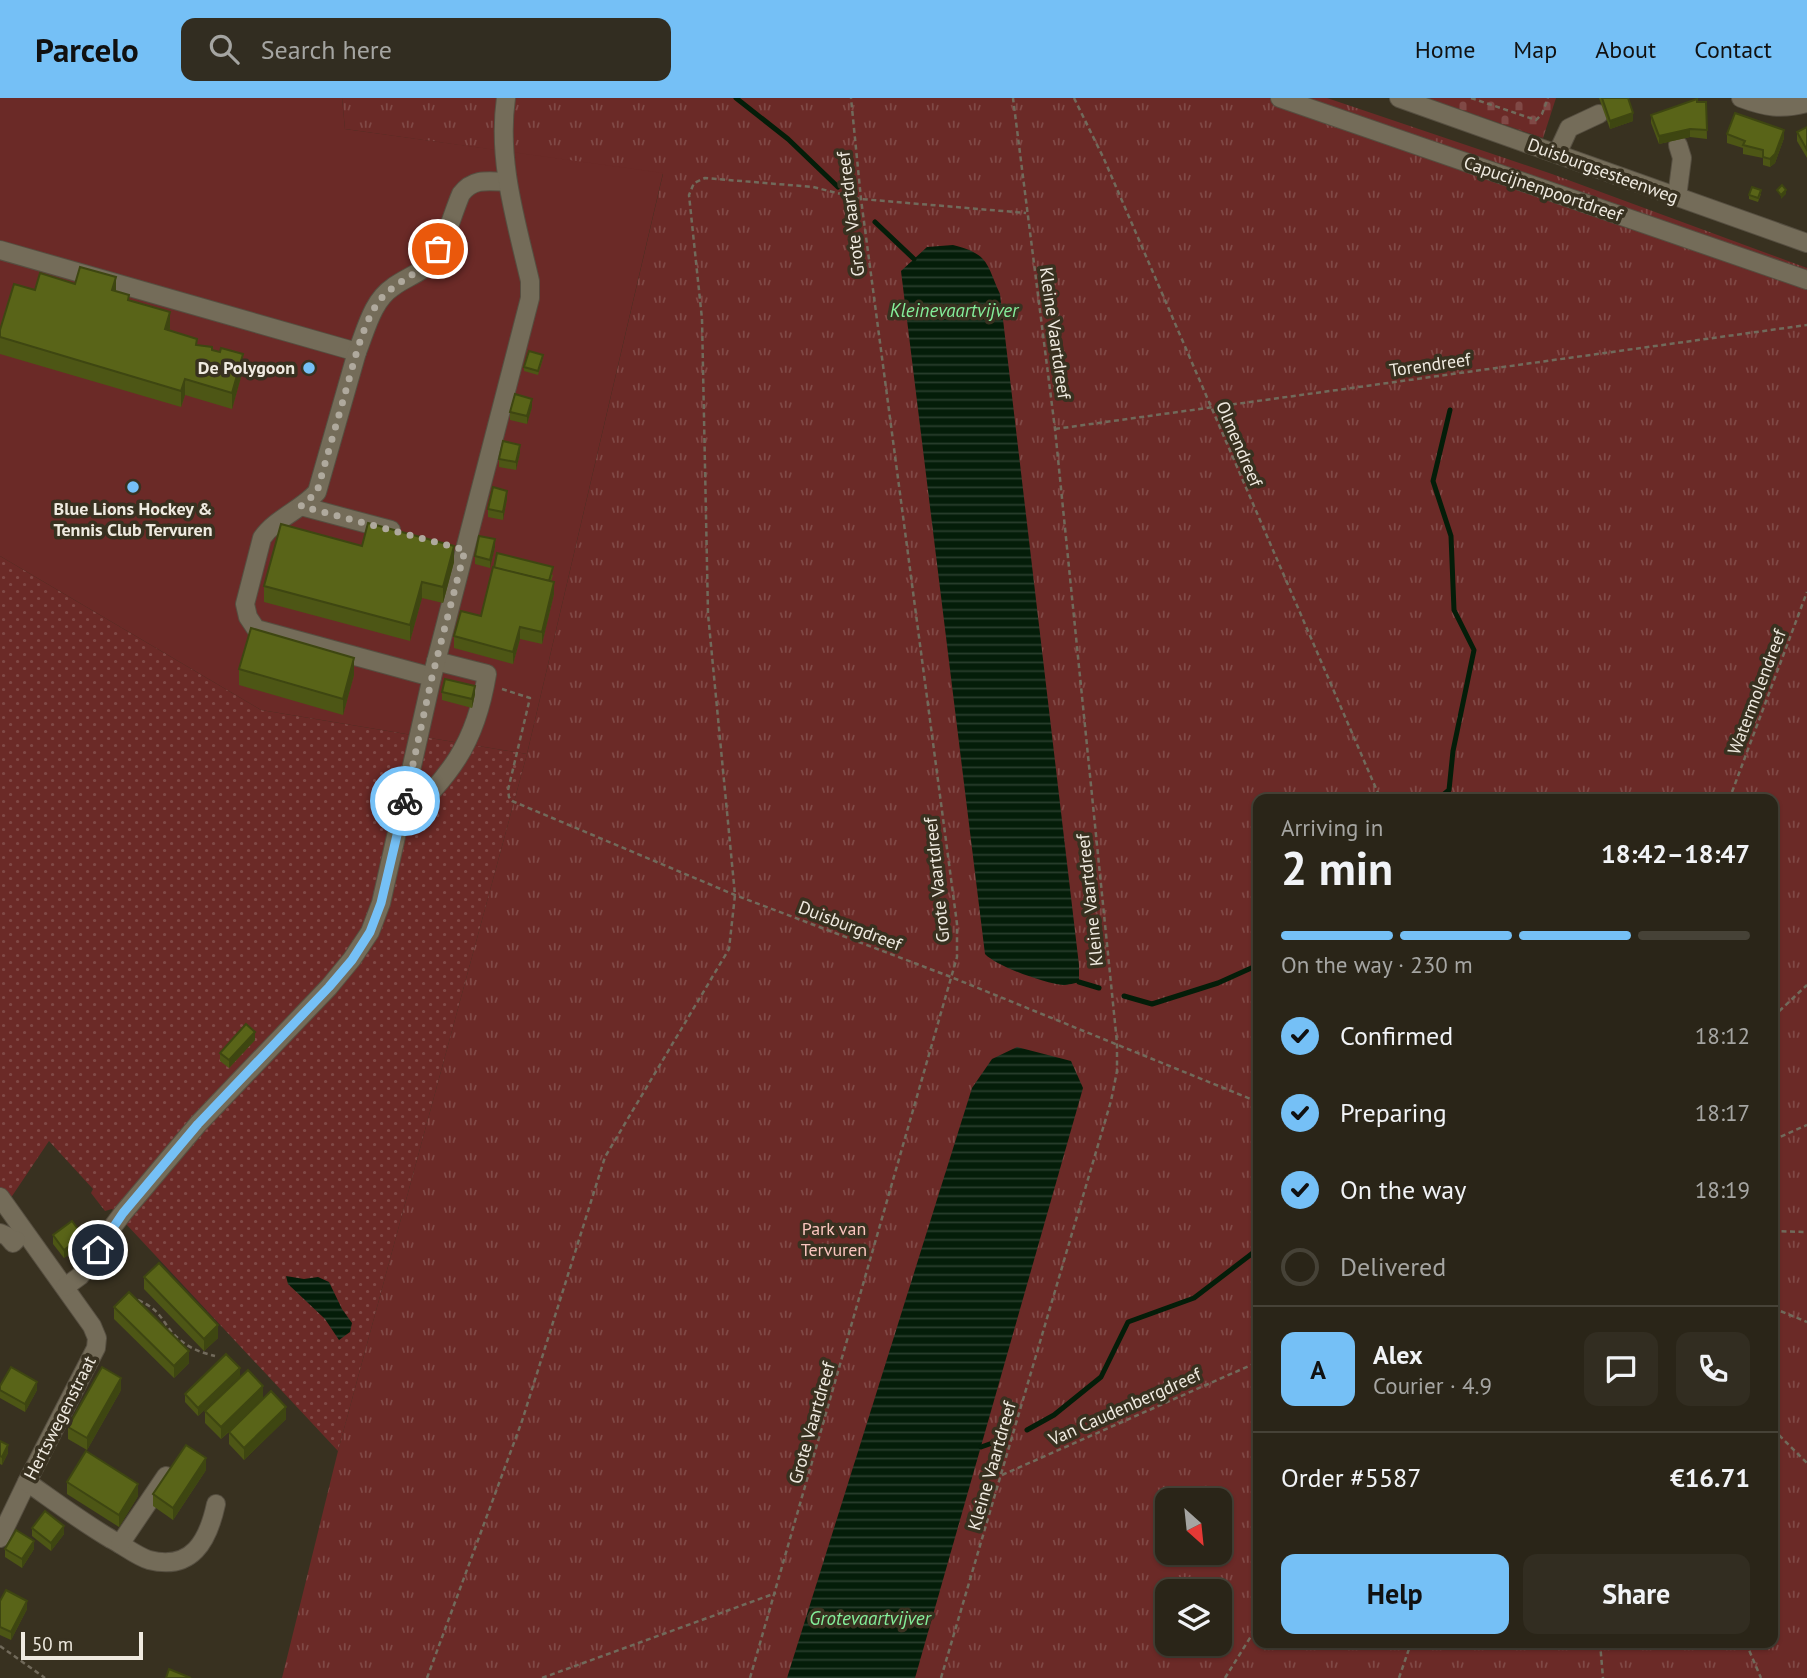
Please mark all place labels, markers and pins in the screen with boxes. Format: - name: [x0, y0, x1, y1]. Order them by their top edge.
- pin: [408, 219, 468, 279]
- place label: De Polygoon: [198, 356, 295, 379]
- marker: De Polygoon: [301, 360, 317, 376]
- marker: Blue Lions Hockey & Tennis Club Tervuren: [125, 479, 141, 495]
- place label: Blue Lions Hockey & Tennis Club Tervuren: [54, 497, 212, 541]
- pin: [68, 1220, 128, 1280]

